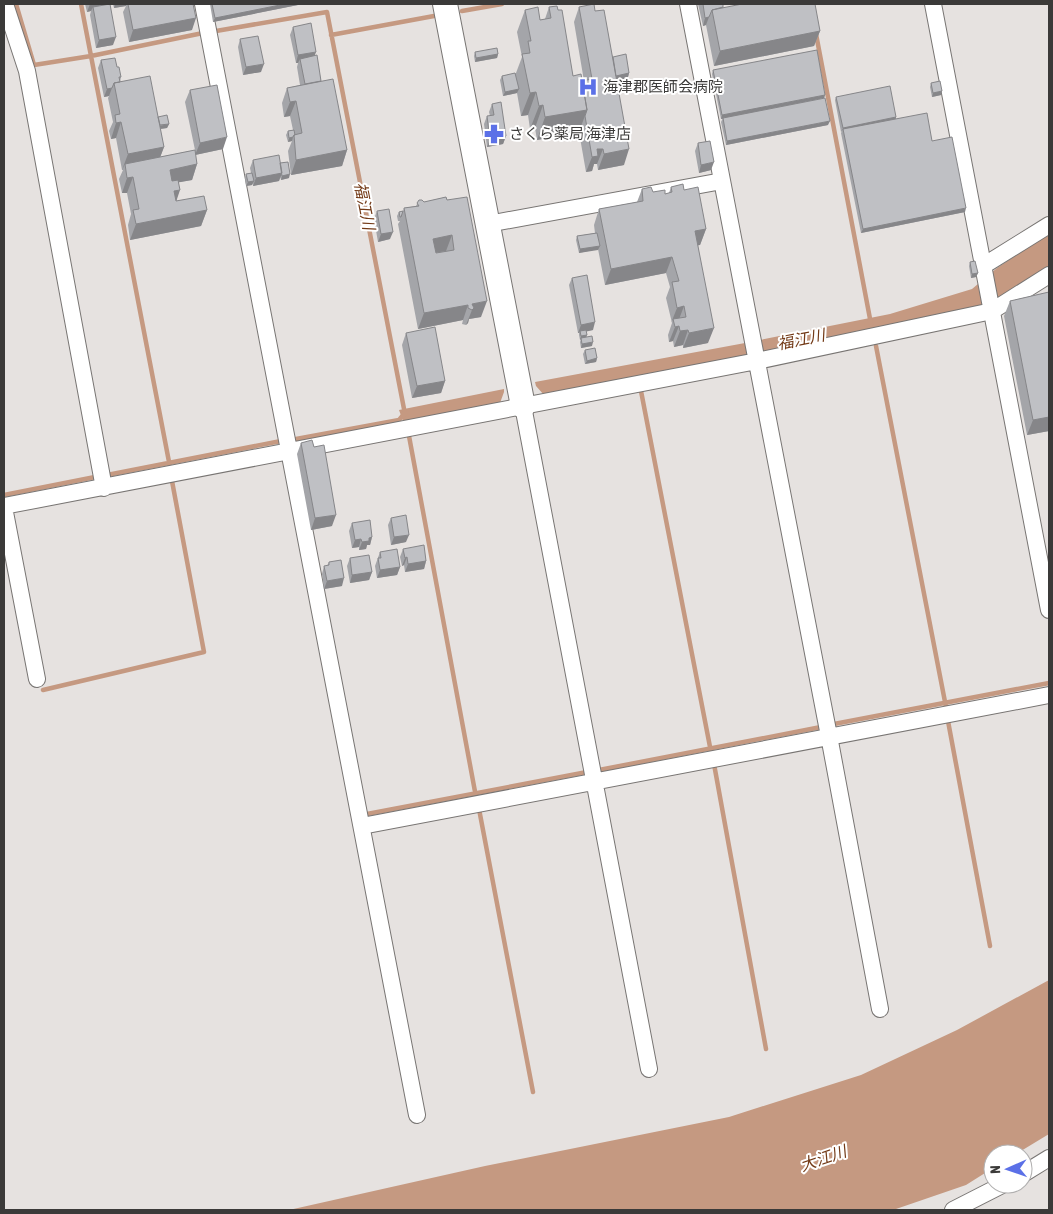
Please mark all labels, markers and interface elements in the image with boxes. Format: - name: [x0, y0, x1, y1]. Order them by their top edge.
- hospital icon: 海津郡医師会病院: [577, 76, 599, 98]
- place label: 海津郡医師会病院: [603, 78, 723, 95]
- pharmacy icon: さくら薬局 海津店: [483, 123, 505, 145]
- place label: さくら薬局 海津店: [509, 125, 631, 142]
- water label: 福江川: [352, 181, 379, 233]
- water label: 福江川: [776, 325, 828, 352]
- water label: 大江川: [797, 1141, 851, 1174]
- north arrow: [983, 1144, 1033, 1194]
- text: N: [987, 1165, 1003, 1174]

